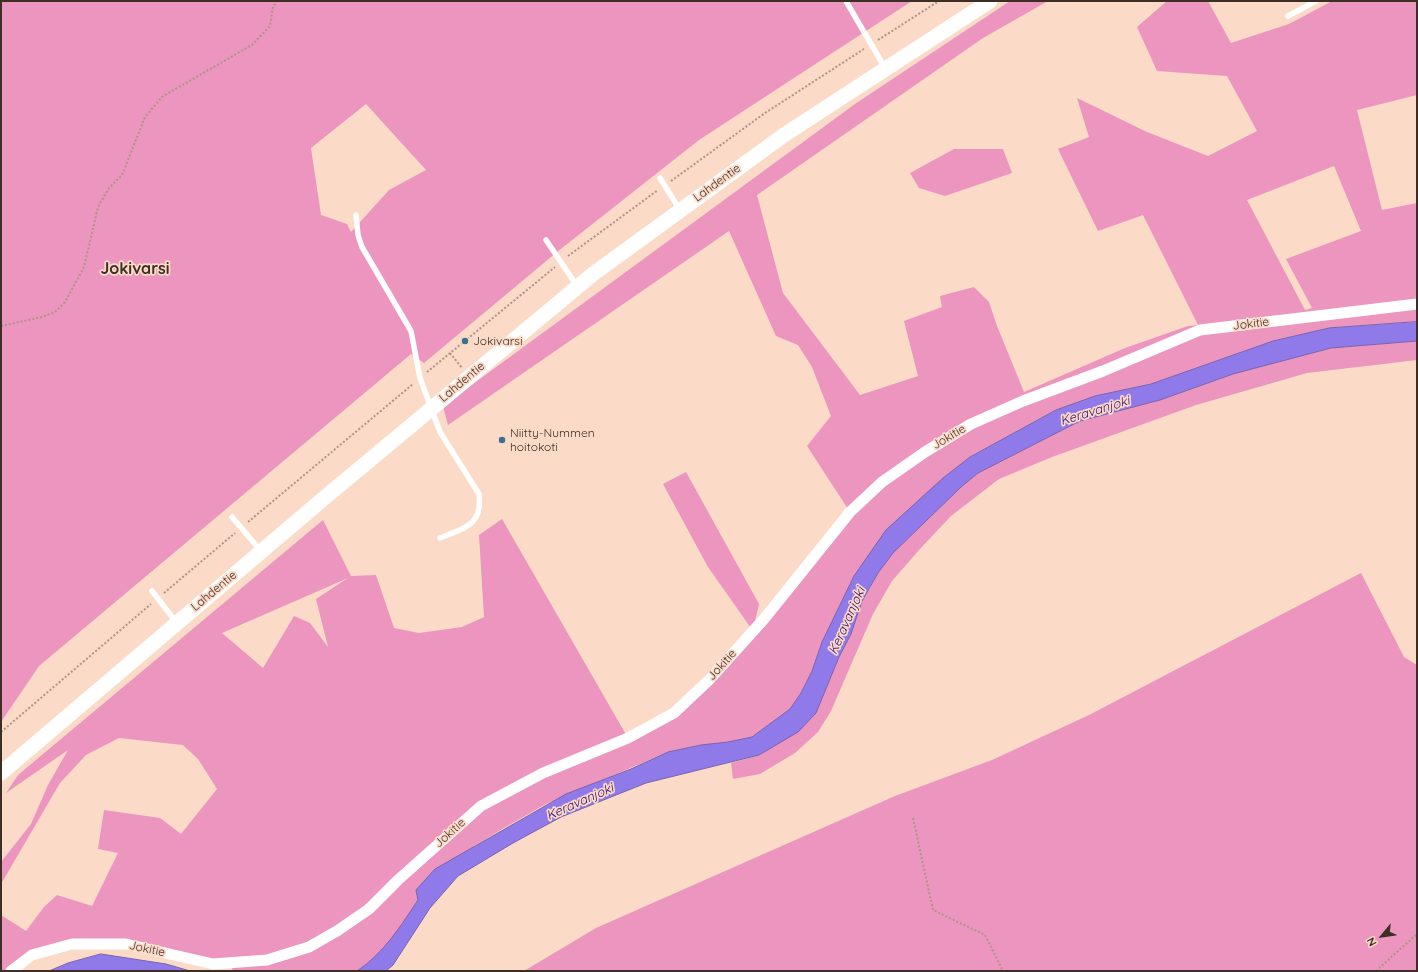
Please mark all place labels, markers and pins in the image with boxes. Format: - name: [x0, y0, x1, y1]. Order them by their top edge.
- place label: Jokivarsi: [473, 334, 523, 348]
- marker: Jokivarsi: [460, 336, 470, 346]
- place label: Niitty-Nummen hoitokoti: [510, 426, 595, 454]
- marker: Niitty-Nummen hoitokoti: [497, 435, 507, 445]

